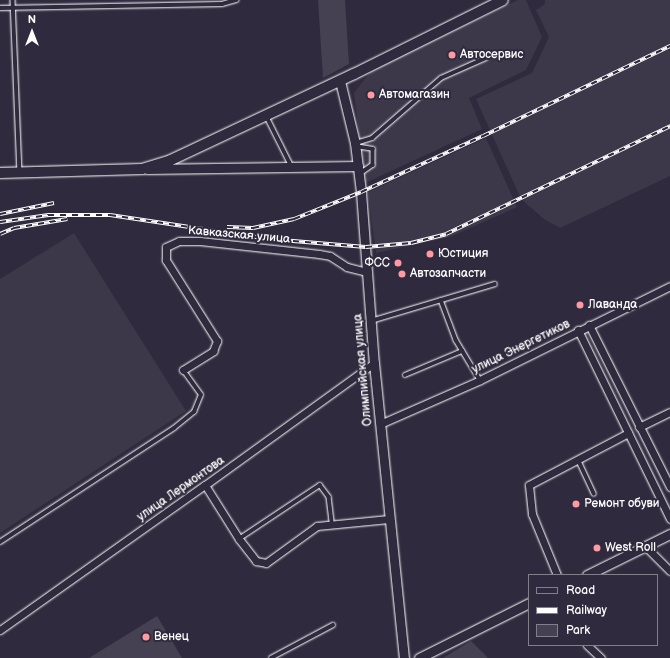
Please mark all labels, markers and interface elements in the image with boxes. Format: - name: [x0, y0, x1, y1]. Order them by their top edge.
- north arrow: [12, 12, 52, 52]
- text: N: [28, 13, 36, 26]
- place label: Автосервис: [460, 48, 523, 62]
- marker: Автосервис: [447, 50, 457, 60]
- place label: Автомагазин: [379, 88, 450, 102]
- marker: Автомагазин: [366, 90, 376, 100]
- street label: Кавказская улица: [187, 223, 291, 247]
- place label: Юстиция: [438, 247, 488, 261]
- marker: Юстиция: [425, 249, 435, 259]
- place label: ФСС: [364, 256, 390, 270]
- marker: ФСС: [393, 258, 403, 268]
- place label: Автозапчасти: [410, 267, 486, 281]
- marker: Автозапчасти: [397, 269, 407, 279]
- place label: Лаванда: [588, 298, 637, 312]
- marker: Лаванда: [575, 300, 585, 310]
- street label: Олимпийская улица: [351, 313, 375, 427]
- street label: улица Энергетиков: [470, 317, 572, 377]
- street label: улица Лермонтова: [134, 453, 228, 525]
- place label: Ремонт обуви: [584, 497, 659, 511]
- marker: Ремонт обуви: [571, 499, 581, 509]
- place label: West Roll: [605, 541, 656, 555]
- marker: West Roll: [592, 543, 602, 553]
- legend: [528, 574, 658, 646]
- text: Road: [566, 583, 595, 598]
- text: Railway: [566, 603, 607, 618]
- text: Park: [566, 623, 590, 638]
- place label: Венец: [154, 630, 189, 644]
- marker: Венец: [141, 632, 151, 642]

